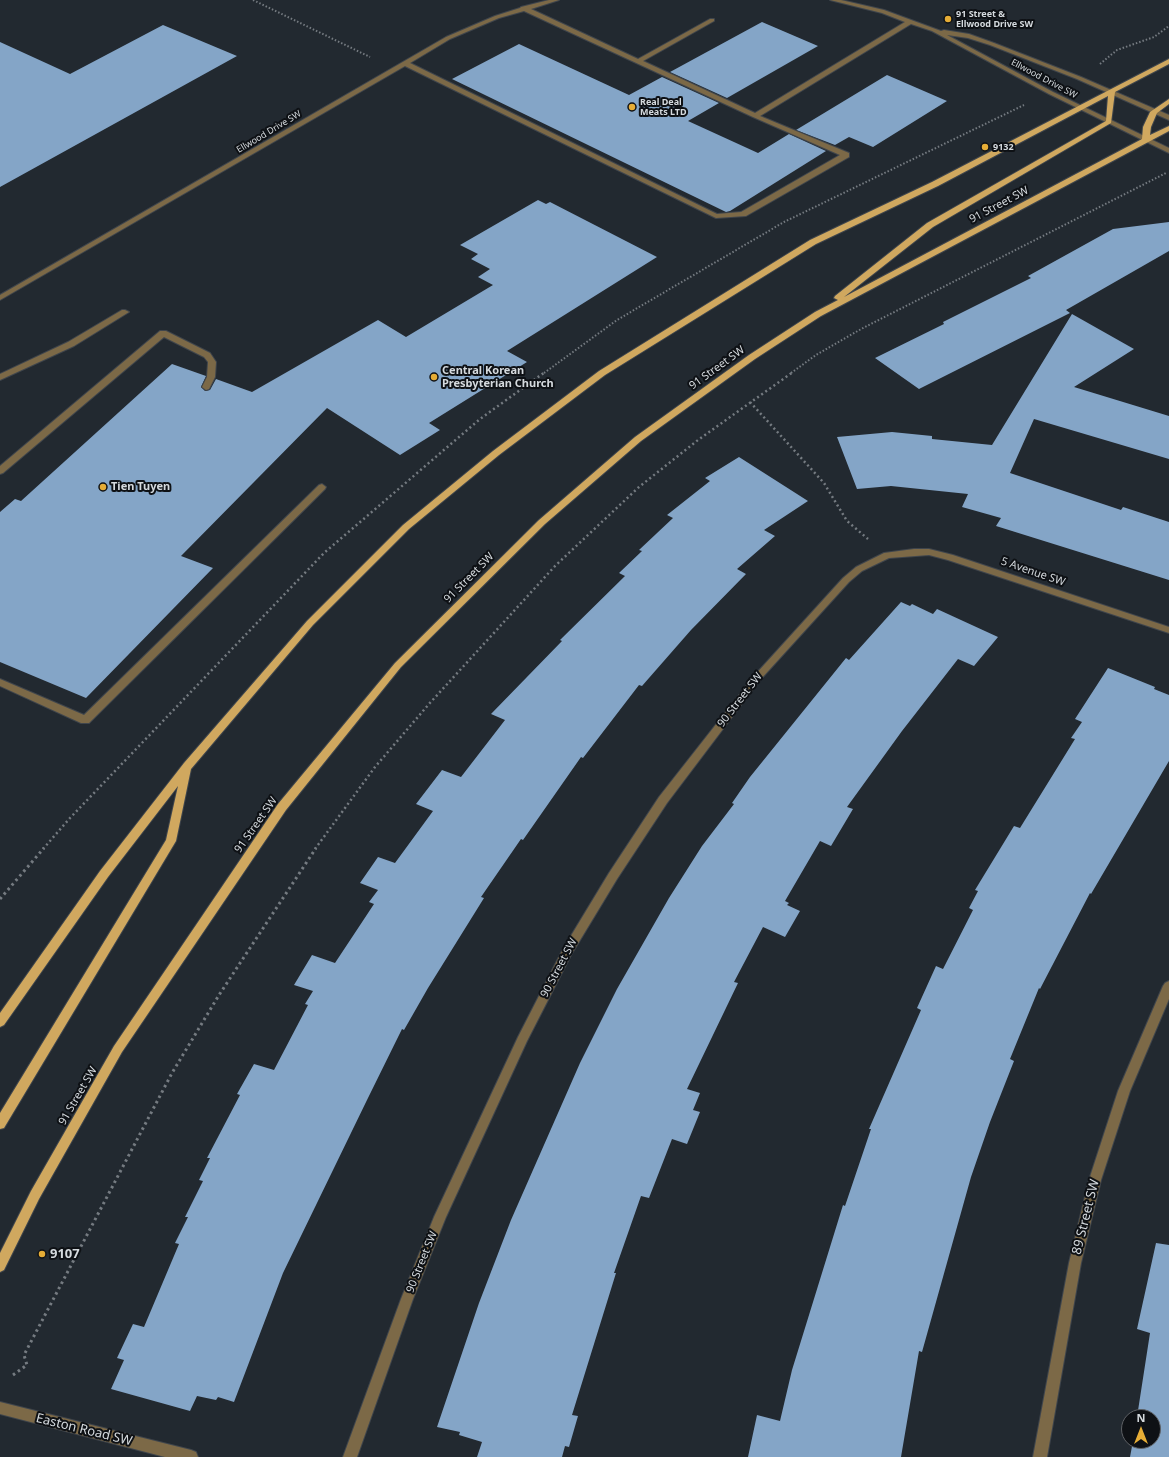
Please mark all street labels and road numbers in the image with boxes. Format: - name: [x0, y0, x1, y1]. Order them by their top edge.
- street label: Ellwood Drive SW: [1009, 57, 1079, 101]
- street label: Ellwood Drive SW: [235, 108, 303, 156]
- street label: 91 Street SW: [967, 184, 1031, 226]
- street label: 91 Street SW: [687, 343, 747, 393]
- street label: 91 Street SW: [441, 550, 497, 606]
- street label: 5 Avenue SW: [999, 555, 1067, 589]
- street label: 90 Street SW: [715, 670, 765, 730]
- street label: 91 Street SW: [232, 794, 280, 856]
- street label: 90 Street SW: [538, 936, 580, 1000]
- street label: 91 Street SW: [56, 1064, 100, 1128]
- street label: 89 Street SW: [1069, 1178, 1103, 1256]
- street label: 90 Street SW: [404, 1229, 440, 1295]
- street label: Easton Road SW: [34, 1411, 134, 1449]

